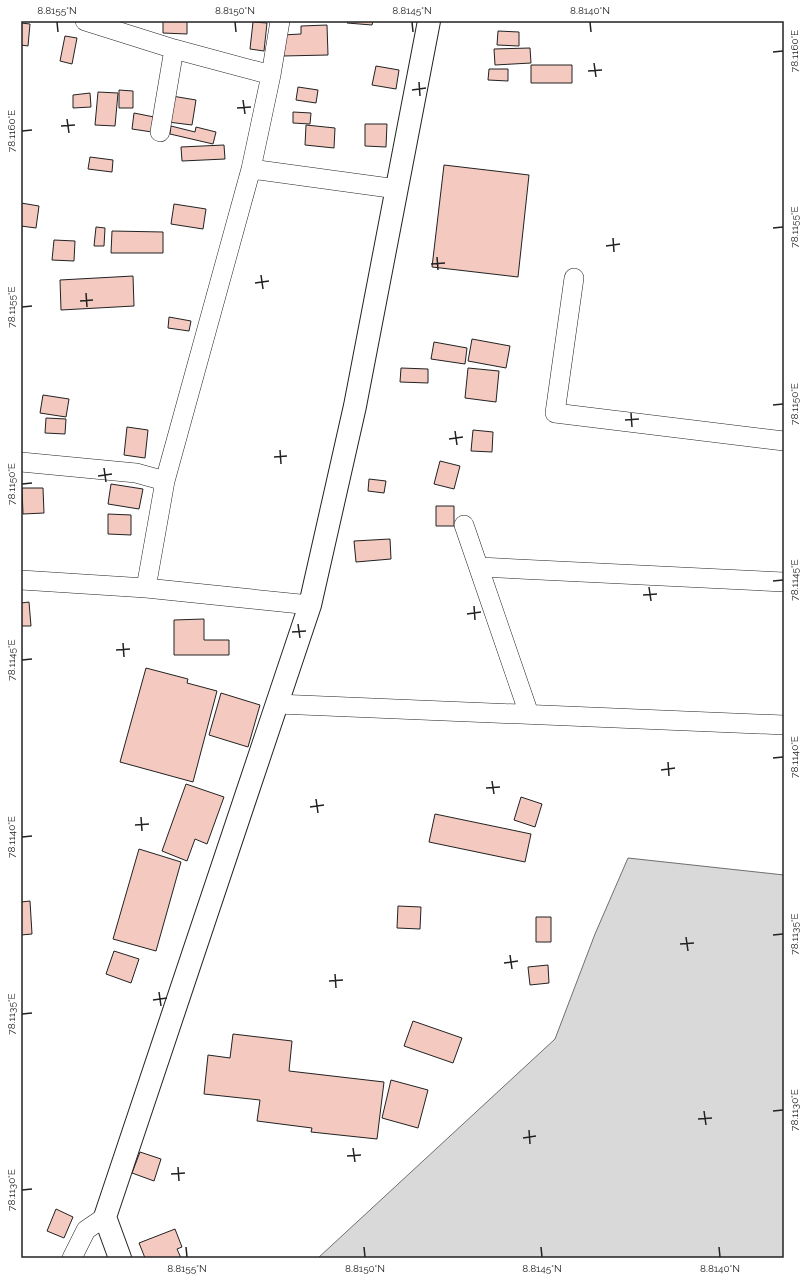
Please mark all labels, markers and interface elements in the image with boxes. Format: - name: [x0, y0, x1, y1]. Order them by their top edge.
- text: 8.8155°N: [37, 5, 77, 16]
- text: 8.8150°N: [215, 5, 255, 16]
- text: 8.8145°N: [392, 5, 432, 16]
- text: 8.8140°N: [570, 5, 610, 16]
- text: 78.1160°E: [789, 30, 800, 72]
- text: 78.1160°E: [6, 110, 17, 152]
- text: 78.1155°E: [789, 206, 800, 248]
- text: 78.1155°E: [6, 286, 17, 328]
- text: 78.1150°E: [789, 383, 800, 425]
- text: 78.1150°E: [6, 463, 17, 505]
- text: 78.1145°E: [789, 559, 800, 601]
- text: 78.1145°E: [6, 639, 17, 681]
- text: 78.1140°E: [789, 736, 800, 778]
- text: 78.1140°E: [6, 816, 17, 858]
- text: 78.1135°E: [789, 913, 800, 955]
- text: 78.1135°E: [6, 993, 17, 1035]
- text: 78.1130°E: [789, 1089, 800, 1131]
- text: 78.1130°E: [6, 1169, 17, 1211]
- text: 8.8155°N: [167, 1263, 207, 1274]
- text: 8.8150°N: [345, 1263, 385, 1274]
- text: 8.8145°N: [522, 1263, 562, 1274]
- text: 8.8140°N: [700, 1263, 740, 1274]

